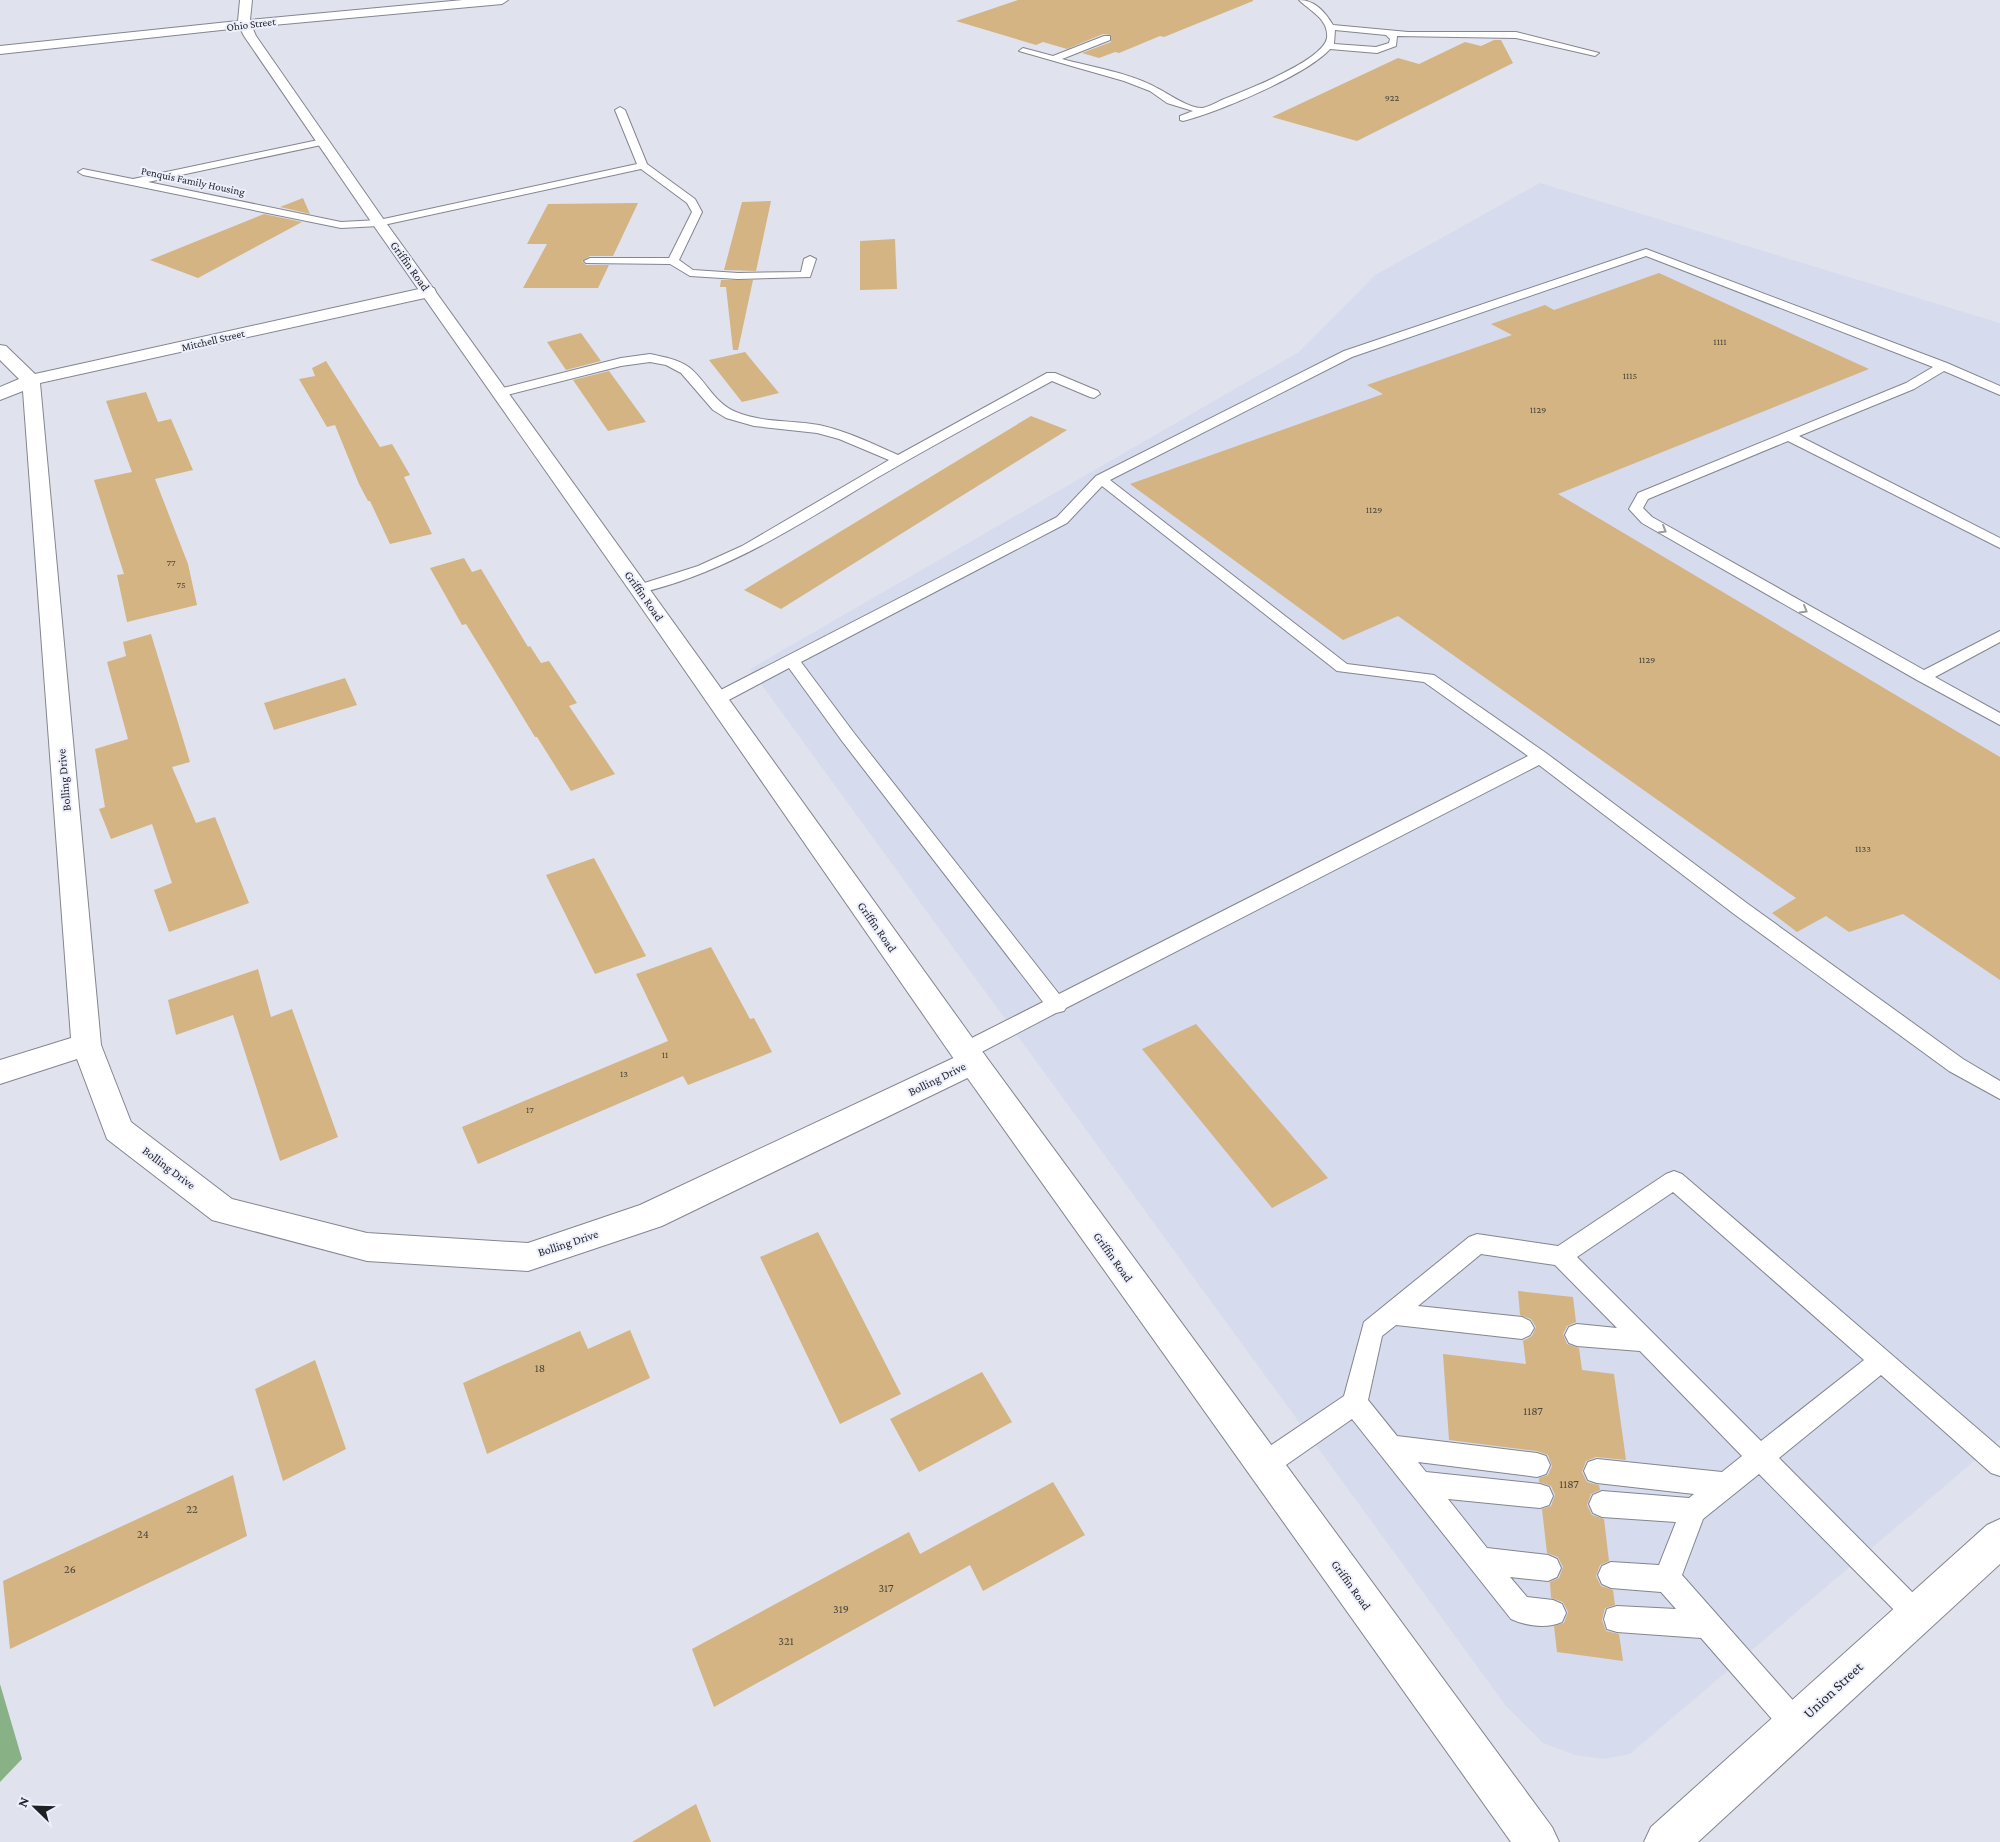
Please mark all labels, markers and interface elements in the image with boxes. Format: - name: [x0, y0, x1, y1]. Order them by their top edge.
- street label: Ohio Street: [226, 15, 277, 33]
- house number: 922: [1385, 92, 1399, 103]
- street label: Penquis Family Housing: [140, 164, 247, 199]
- street label: Griffin Road: [387, 238, 433, 294]
- street label: Mitchell Street: [180, 327, 246, 353]
- house number: 1111: [1713, 336, 1727, 347]
- house number: 1115: [1623, 370, 1638, 381]
- house number: 1129: [1530, 404, 1546, 415]
- house number: 1129: [1366, 504, 1382, 515]
- one-way arrow: [1658, 523, 1667, 533]
- house number: 77: [166, 557, 176, 568]
- street label: Griffin Road: [622, 568, 667, 624]
- house number: 75: [176, 579, 186, 590]
- one-way arrow: [1799, 604, 1808, 614]
- house number: 1129: [1639, 654, 1655, 665]
- street label: Bolling Drive: [54, 748, 74, 812]
- house number: 1133: [1855, 843, 1871, 854]
- street label: Griffin Road: [855, 899, 900, 955]
- house number: 11: [662, 1049, 668, 1060]
- street label: Bolling Drive: [906, 1059, 968, 1099]
- house number: 13: [620, 1068, 628, 1079]
- house number: 17: [526, 1104, 534, 1115]
- street label: Bolling Drive: [140, 1144, 198, 1192]
- street label: Bolling Drive: [536, 1227, 600, 1259]
- street label: Griffin Road: [1090, 1229, 1136, 1285]
- house number: 18: [535, 1361, 545, 1375]
- house number: 1187: [1523, 1404, 1543, 1418]
- house number: 1187: [1559, 1477, 1579, 1491]
- house number: 22: [186, 1502, 198, 1516]
- house number: 24: [137, 1527, 149, 1541]
- street label: Griffin Road: [1328, 1557, 1374, 1613]
- house number: 26: [64, 1562, 76, 1576]
- house number: 317: [878, 1581, 894, 1595]
- house number: 319: [833, 1602, 849, 1616]
- house number: 321: [778, 1634, 794, 1648]
- street label: Union Street: [1800, 1658, 1867, 1721]
- north arrow: [10, 1782, 60, 1832]
- text: N: [14, 1794, 32, 1809]

